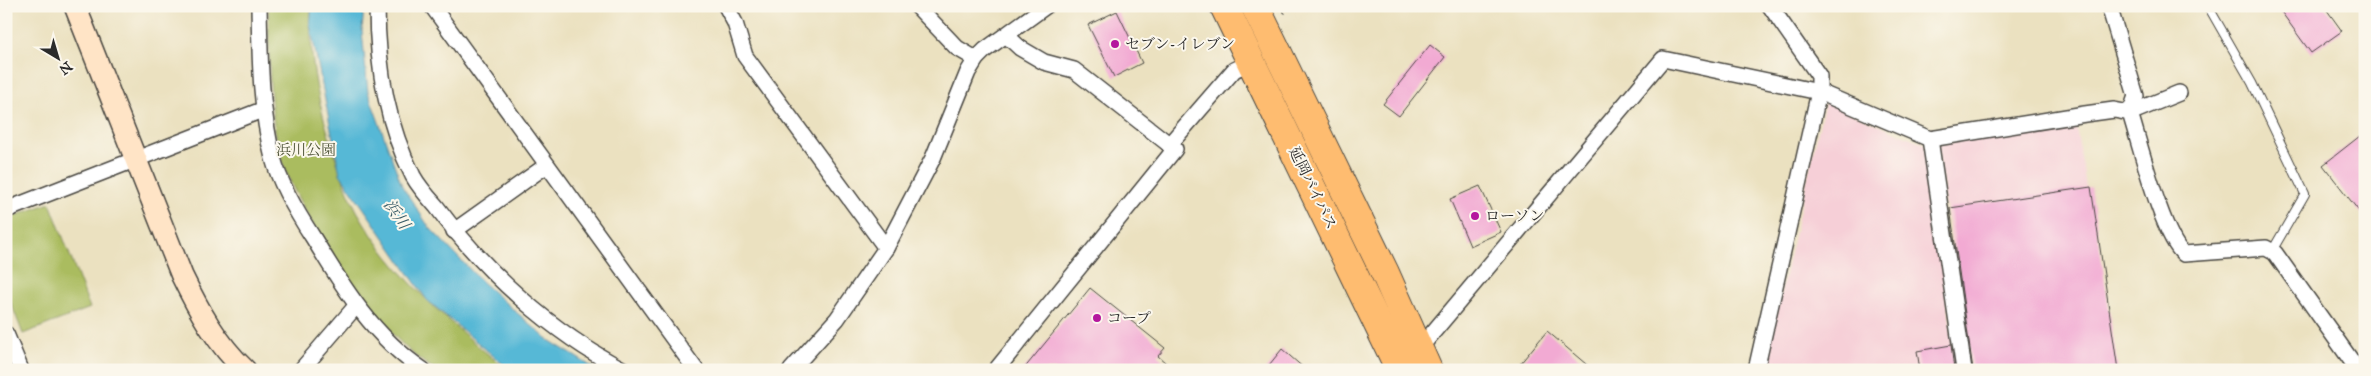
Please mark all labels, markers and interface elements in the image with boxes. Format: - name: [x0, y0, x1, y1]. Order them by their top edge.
- north arrow: [32, 32, 82, 82]
- place label: セブン-イレブン: [1125, 35, 1235, 53]
- marker: セブン-イレブン: [1109, 38, 1121, 50]
- text: N: [56, 57, 76, 78]
- park label: 浜川公園: [276, 141, 336, 159]
- street label: 延岡バイパス: [1285, 144, 1341, 232]
- water label: 浜川: [380, 195, 415, 234]
- place label: ローソン: [1485, 207, 1544, 225]
- marker: ローソン: [1469, 210, 1481, 222]
- place label: コープ: [1107, 309, 1151, 327]
- marker: コープ: [1091, 312, 1103, 324]

